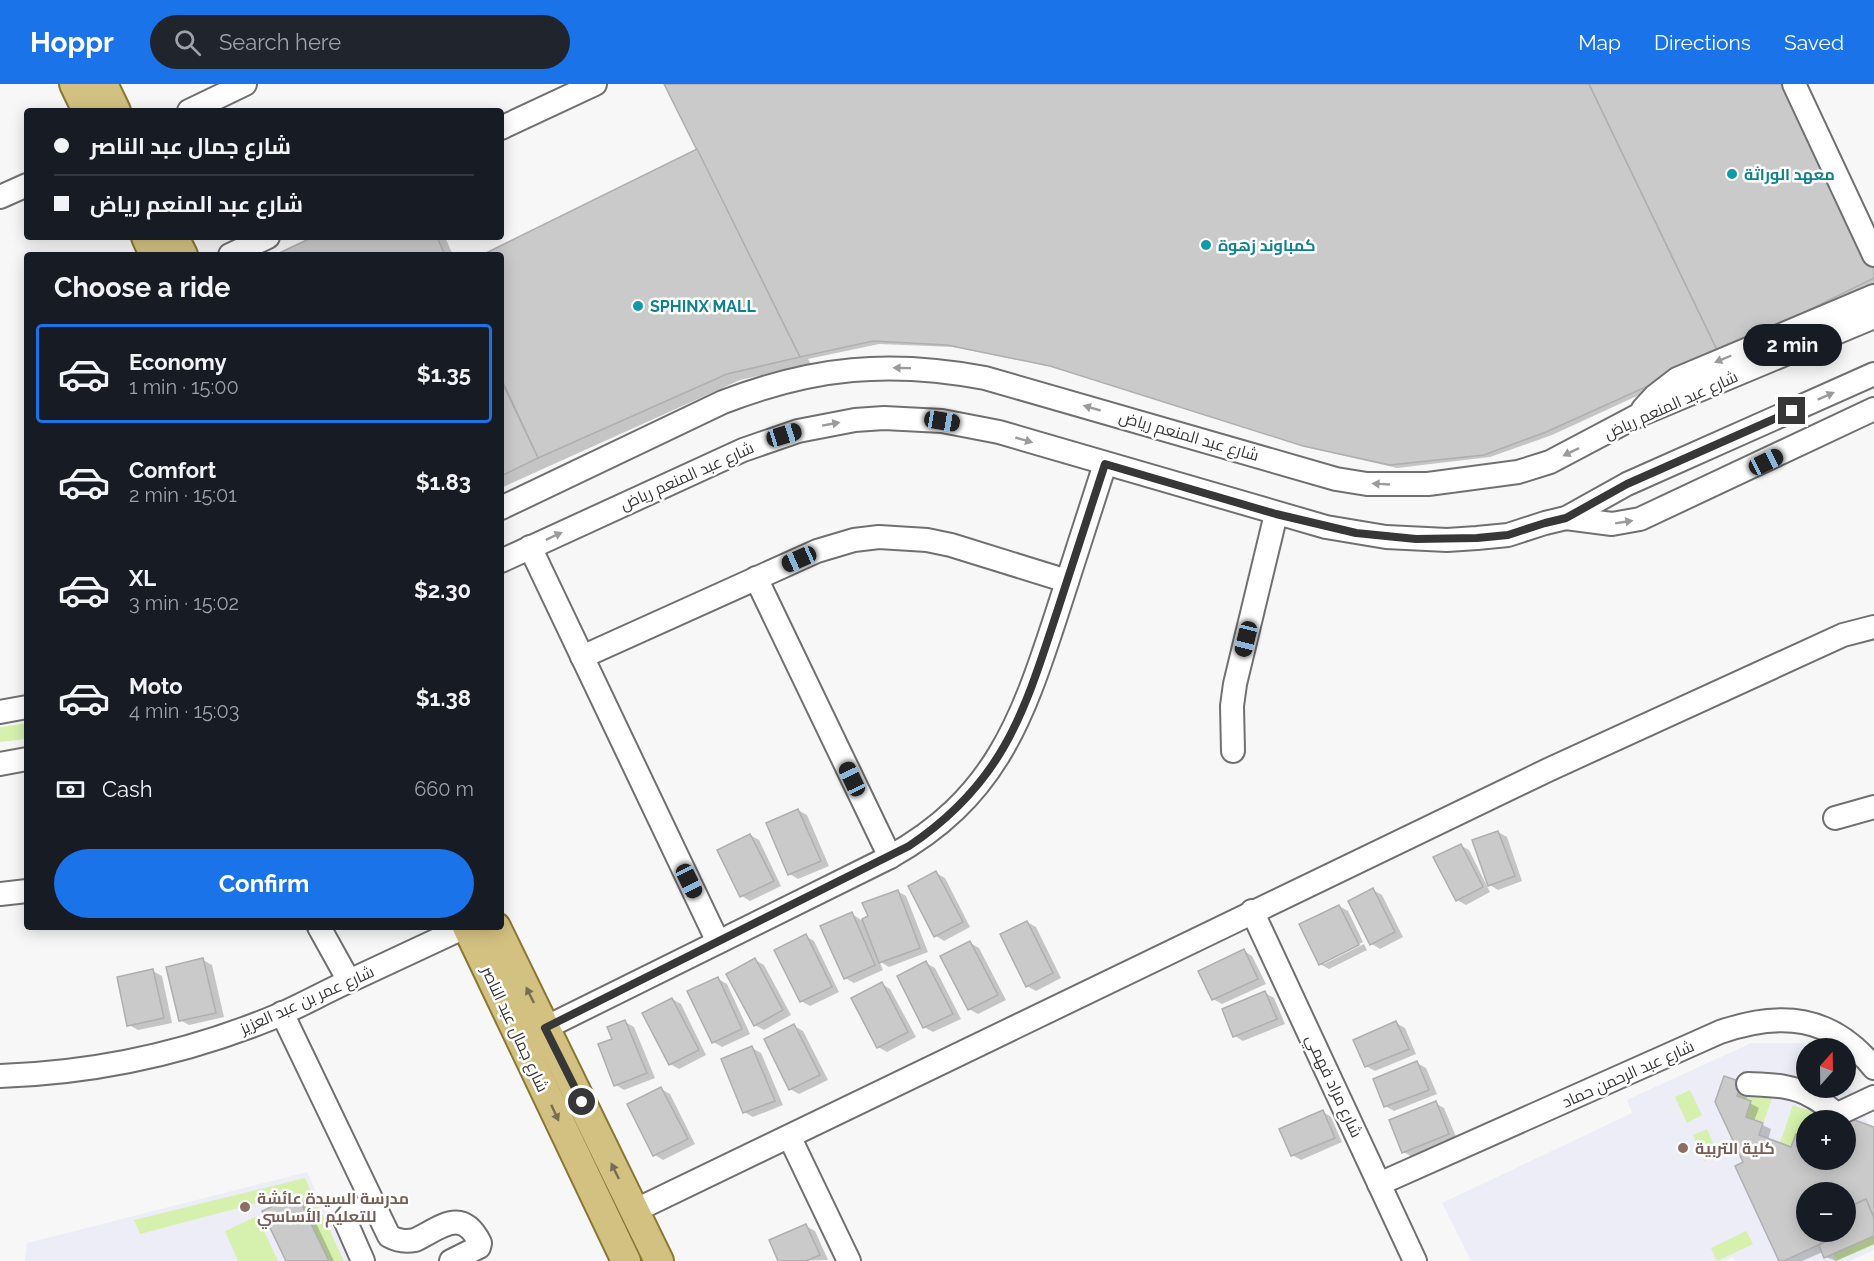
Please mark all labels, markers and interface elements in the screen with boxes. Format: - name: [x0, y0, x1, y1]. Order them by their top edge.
- search box: [150, 15, 570, 69]
- text: Hoppr: [30, 26, 114, 59]
- icon: search: [171, 26, 204, 59]
- text: Search here: [219, 29, 341, 55]
- text: Map: [1578, 30, 1621, 55]
- text: Directions: [1654, 30, 1751, 55]
- text: Saved: [1784, 30, 1844, 55]
- text: شارع جمال عبد الناصر: [90, 133, 291, 159]
- place label: معهد الوراثة: [1744, 165, 1835, 184]
- marker: معهد الوراثة: [1725, 167, 1739, 181]
- text: شارع عبد المنعم رياض: [90, 191, 303, 217]
- place label: كمباوند زهوة: [1218, 236, 1316, 255]
- marker: كمباوند زهوة: [1199, 238, 1213, 252]
- text: Choose a ride: [54, 272, 230, 303]
- place label: SPHINX MALL: [650, 297, 756, 316]
- marker: SPHINX MALL: [631, 299, 645, 313]
- callout: 2 min: [1742, 324, 1842, 366]
- text: 2 min: [1767, 333, 1818, 357]
- icon: car: [57, 347, 111, 401]
- text: Economy: [129, 349, 227, 375]
- one-way arrow: [1714, 354, 1732, 364]
- text: $1.35: [417, 361, 471, 387]
- one-way arrow: [892, 363, 911, 372]
- street label: شارع عبد المنعم رياض: [1601, 367, 1742, 445]
- text: 1 min · 15:00: [129, 375, 239, 399]
- one-way arrow: [1817, 390, 1835, 400]
- route end: [1778, 397, 1805, 424]
- one-way arrow: [1083, 403, 1101, 412]
- street label: شارع عبد المنعم رياض: [1116, 407, 1261, 467]
- car: [923, 409, 961, 433]
- one-way arrow: [822, 419, 841, 428]
- car: [764, 421, 804, 449]
- one-way arrow: [1015, 436, 1033, 445]
- street label: شارع عبد المنعم رياض: [617, 438, 758, 516]
- car: [1746, 446, 1786, 478]
- one-way arrow: [1563, 447, 1580, 456]
- icon: car: [57, 455, 111, 509]
- text: Comfort: [129, 457, 216, 483]
- text: $1.83: [416, 469, 471, 495]
- one-way arrow: [1372, 480, 1391, 489]
- text: 2 min · 15:01: [129, 483, 237, 507]
- one-way arrow: [1615, 517, 1634, 526]
- one-way arrow: [546, 532, 563, 541]
- car: [779, 543, 819, 575]
- icon: car: [57, 563, 111, 617]
- text: XL: [129, 565, 156, 591]
- text: $2.30: [414, 577, 471, 603]
- text: 3 min · 15:02: [129, 591, 239, 615]
- car: [1233, 619, 1259, 659]
- icon: car: [57, 671, 111, 725]
- text: Moto: [129, 673, 183, 699]
- text: $1.38: [416, 685, 471, 711]
- text: 4 min · 15:03: [129, 699, 240, 723]
- car: [836, 759, 868, 799]
- icon: cash: [54, 773, 87, 806]
- text: Cash: [102, 776, 153, 802]
- text: 660 m: [414, 777, 474, 801]
- button: Confirm: [54, 849, 474, 918]
- car: [673, 861, 705, 901]
- street label: شارع عمر بن عبد العزيز: [236, 962, 378, 1040]
- street label: شارع جمال عبد الناصر: [475, 962, 552, 1096]
- one-way arrow: [525, 987, 534, 1004]
- street label: شارع مراد فهمي: [1298, 1031, 1366, 1142]
- street label: شارع عبد الرحمن حماد: [1559, 1036, 1698, 1113]
- north arrow: [1796, 1038, 1856, 1098]
- map controls: [1796, 1038, 1856, 1242]
- route start: [568, 1088, 595, 1115]
- one-way arrow: [551, 1104, 560, 1121]
- button: +: [1796, 1110, 1856, 1170]
- place label: كلية التربية: [1695, 1139, 1775, 1158]
- marker: كلية التربية: [1676, 1141, 1690, 1155]
- one-way arrow: [610, 1162, 619, 1179]
- button: −: [1796, 1182, 1856, 1242]
- place label: مدرسة السيدة عائشة للتعليم الأساسي: [257, 1189, 409, 1229]
- marker: مدرسة السيدة عائشة للتعليم الأساسي: [238, 1200, 252, 1214]

